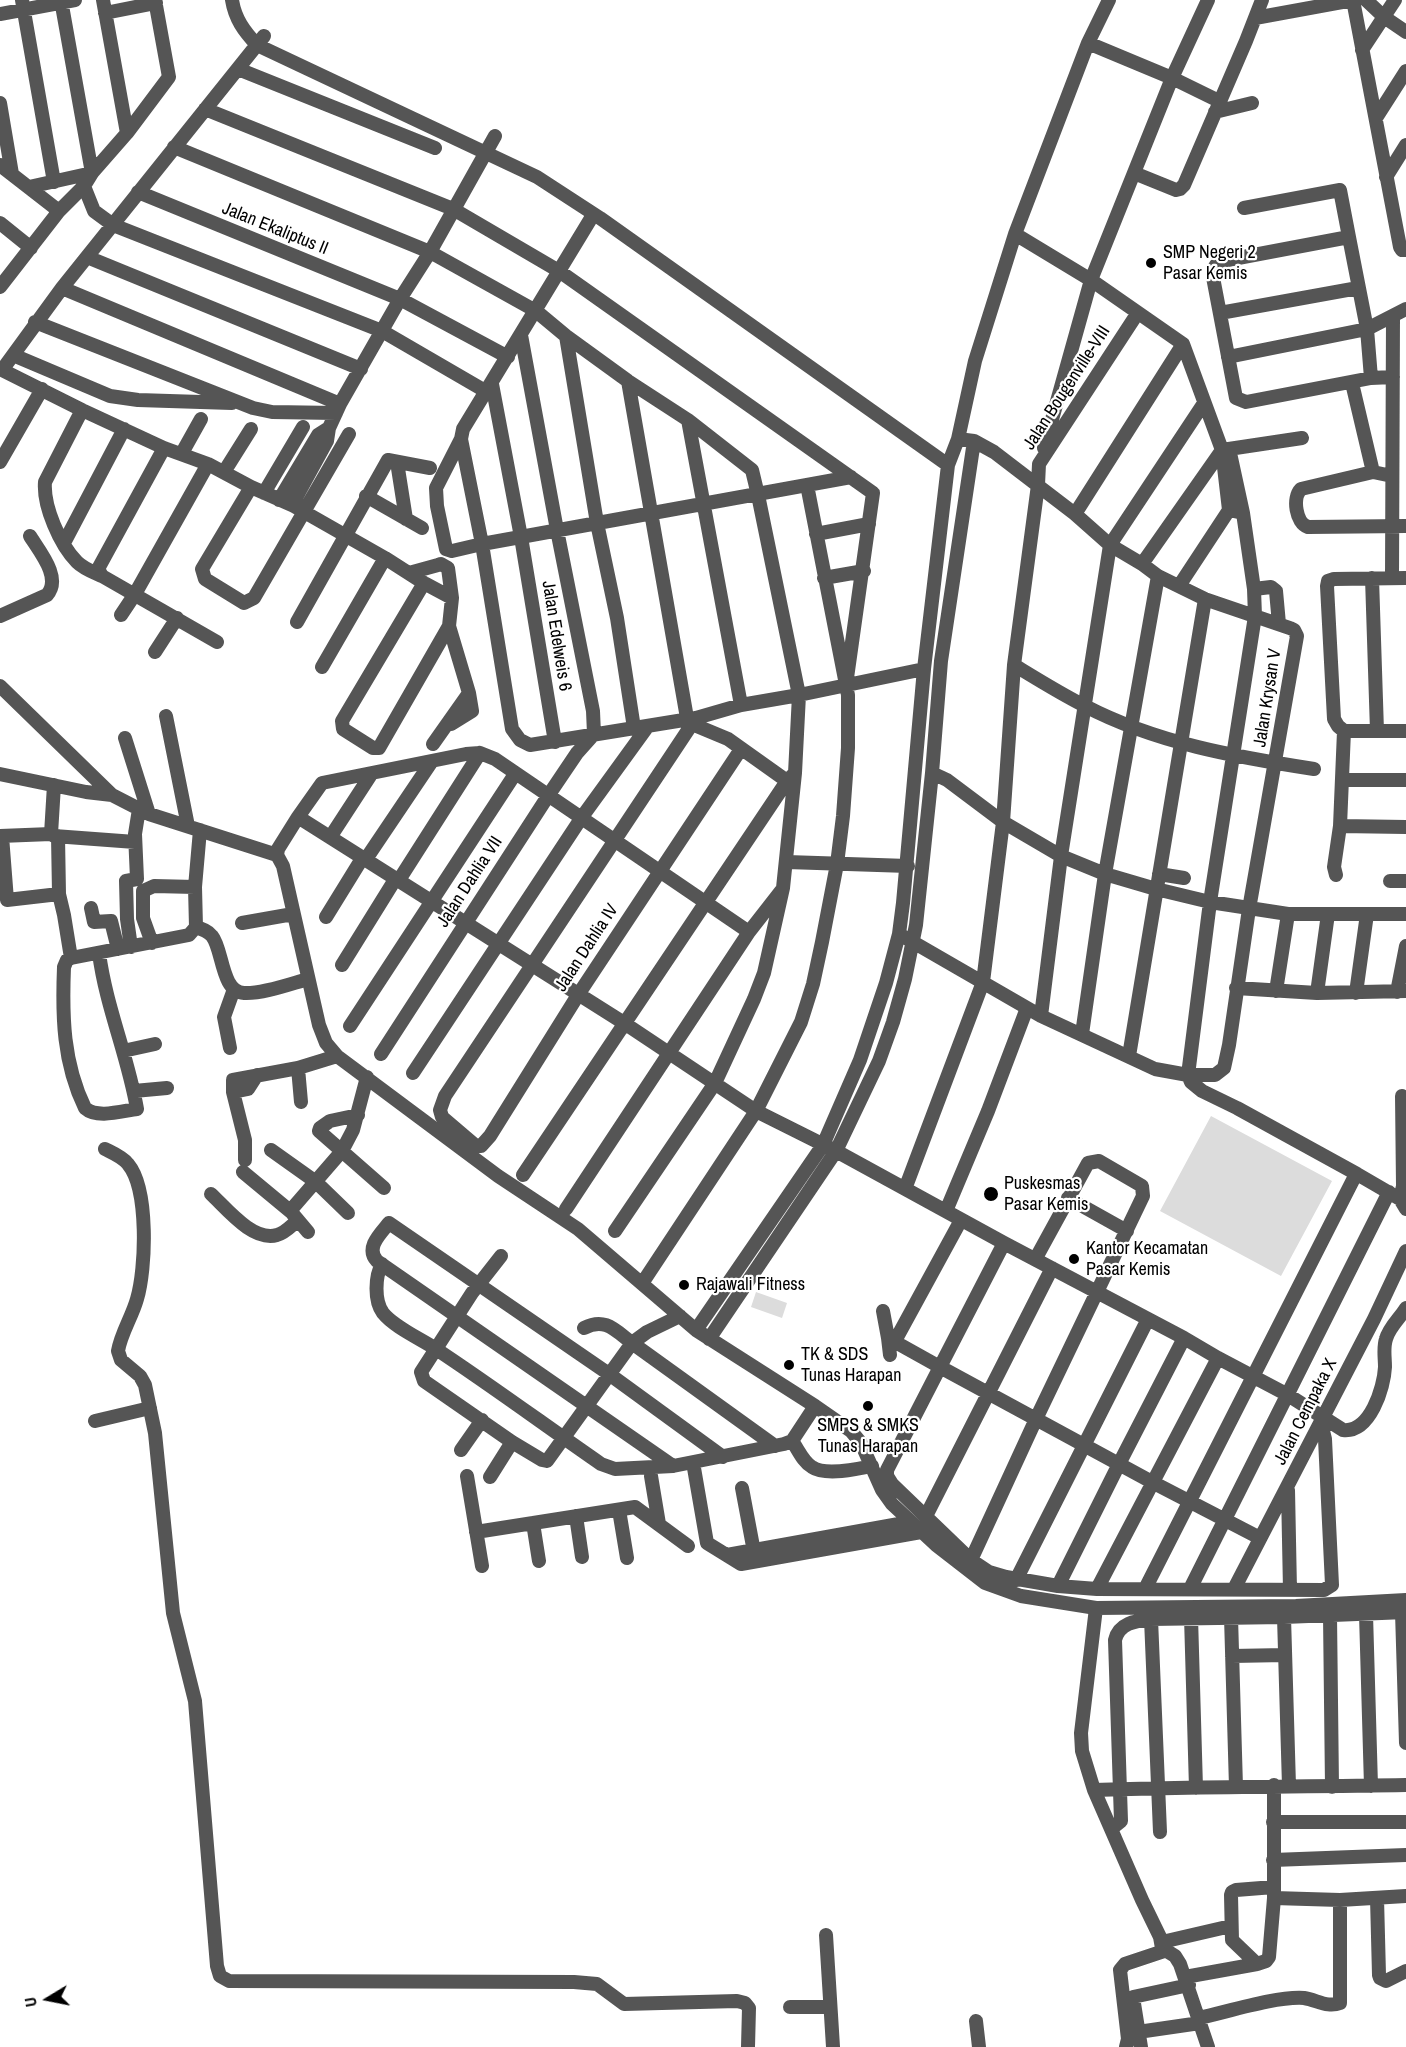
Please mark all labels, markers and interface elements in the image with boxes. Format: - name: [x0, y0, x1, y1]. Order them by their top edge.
- street label: Jalan Ekaliptus II: [219, 198, 331, 260]
- place label: SMP Negeri 2 Pasar Kemis: [1163, 242, 1256, 284]
- marker: SMP Negeri 2 Pasar Kemis: [1144, 256, 1158, 270]
- street label: Jalan Bougenville-VIII: [1019, 322, 1115, 454]
- street label: Jalan Edelweis 6: [537, 579, 575, 693]
- street label: Jalan Krysan V: [1250, 647, 1286, 749]
- street label: Jalan Dahlia VII: [433, 832, 507, 932]
- street label: Jalan Dahlia IV: [551, 900, 623, 996]
- place label: Puskesmas Pasar Kemis: [1004, 1173, 1088, 1216]
- marker: Puskesmas Pasar Kemis: [982, 1185, 1000, 1203]
- place label: Kantor Kecamatan Pasar Kemis: [1086, 1238, 1208, 1280]
- marker: Kantor Kecamatan Pasar Kemis: [1067, 1252, 1081, 1266]
- place label: Rajawali Fitness: [696, 1274, 805, 1296]
- marker: Rajawali Fitness: [677, 1278, 691, 1292]
- place label: TK & SDS Tunas Harapan: [801, 1344, 901, 1386]
- street label: Jalan Cempaka X: [1270, 1355, 1342, 1469]
- marker: TK & SDS Tunas Harapan: [782, 1358, 796, 1372]
- marker: SMPS & SMKS Tunas Harapan: [861, 1399, 875, 1413]
- place label: SMPS & SMKS Tunas Harapan: [817, 1415, 919, 1458]
- north arrow: [18, 1969, 78, 2029]
- text: U: [19, 1996, 42, 2009]

